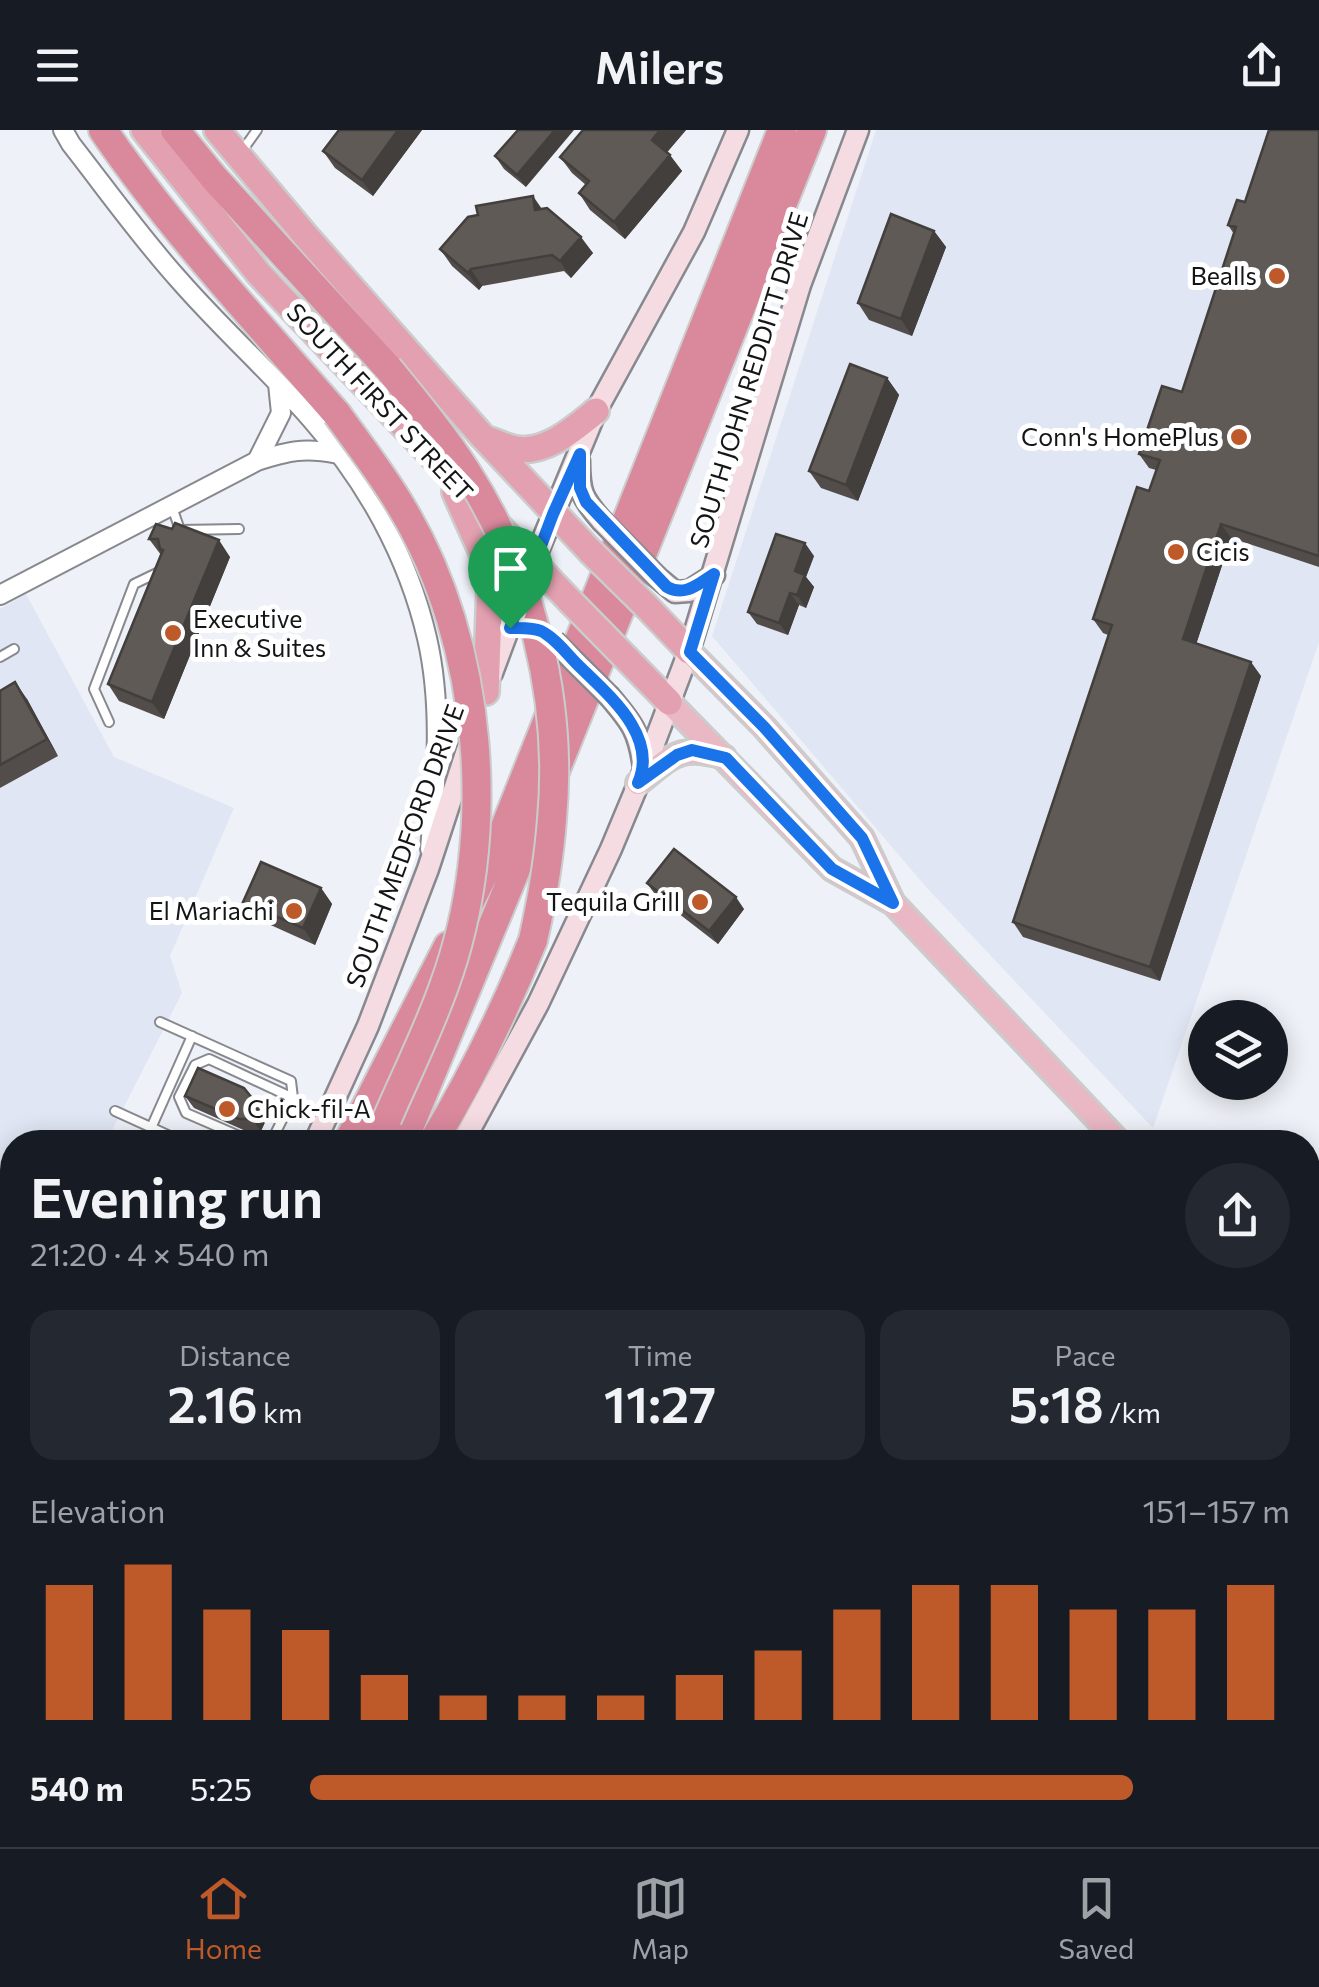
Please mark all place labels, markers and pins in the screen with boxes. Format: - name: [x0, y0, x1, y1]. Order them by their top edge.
- place label: Bealls: [1191, 260, 1257, 290]
- marker: Bealls: [1266, 265, 1288, 287]
- place label: Conn's HomePlus: [1021, 421, 1219, 451]
- marker: Conn's HomePlus: [1228, 426, 1250, 448]
- pin: [468, 526, 553, 629]
- place label: Cicis: [1196, 536, 1250, 566]
- marker: Cicis: [1165, 541, 1187, 563]
- place label: Executive Inn & Suites: [193, 603, 326, 662]
- marker: Executive Inn & Suites: [162, 622, 184, 644]
- place label: Tequila Grill: [546, 886, 680, 916]
- marker: Tequila Grill: [689, 891, 711, 913]
- place label: El Mariachi: [149, 895, 274, 925]
- marker: El Mariachi: [283, 900, 305, 922]
- place label: Chick-fil-A: [247, 1093, 371, 1123]
- marker: Chick-fil-A: [216, 1098, 238, 1120]

